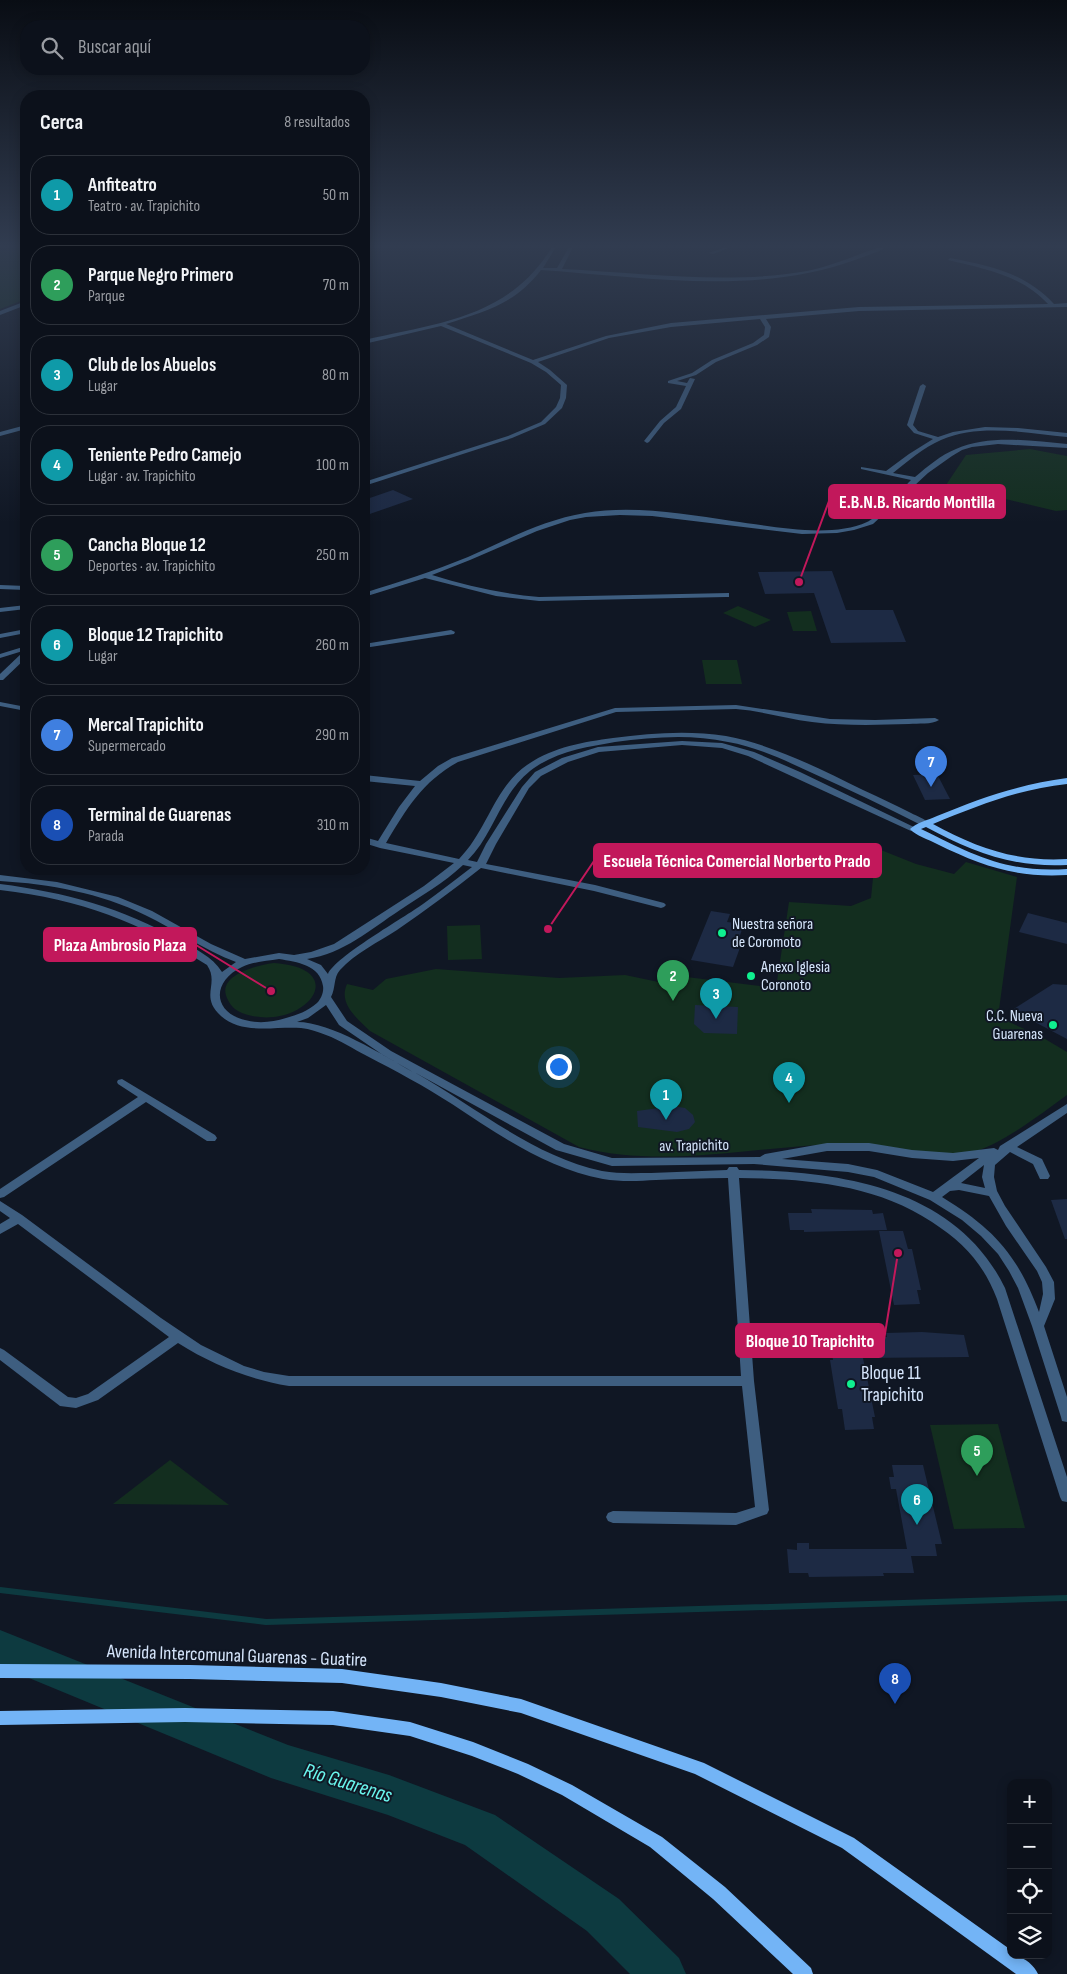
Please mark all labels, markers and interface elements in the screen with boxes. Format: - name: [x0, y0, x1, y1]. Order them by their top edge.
- search box: [20, 20, 370, 75]
- icon: search: [38, 34, 66, 62]
- text: Buscar aquí: [78, 36, 151, 59]
- text: Cerca: [40, 110, 83, 135]
- text: 8 resultados: [284, 113, 350, 132]
- text: Anfiteatro: [88, 174, 157, 197]
- text: 1: [54, 186, 60, 205]
- text: 50 m: [323, 186, 349, 205]
- text: Teatro · av. Trapichito: [88, 197, 200, 216]
- text: Parque Negro Primero: [88, 264, 234, 287]
- text: 2: [53, 276, 61, 295]
- text: 70 m: [323, 276, 349, 295]
- text: Parque: [88, 287, 125, 306]
- text: Club de los Abuelos: [88, 354, 216, 377]
- text: 3: [53, 366, 61, 385]
- text: 80 m: [322, 366, 349, 385]
- text: Lugar: [88, 377, 118, 396]
- text: Teniente Pedro Camejo: [88, 444, 242, 467]
- text: 4: [53, 456, 61, 475]
- text: 100 m: [316, 456, 349, 475]
- text: Lugar · av. Trapichito: [88, 467, 196, 486]
- callout: E.B.N.B. Ricardo Montilla: [829, 485, 1005, 518]
- text: E.B.N.B. Ricardo Montilla: [839, 492, 995, 513]
- text: Cancha Bloque 12: [88, 534, 206, 557]
- text: 5: [53, 546, 61, 565]
- text: 250 m: [316, 546, 349, 565]
- text: Deportes · av. Trapichito: [88, 557, 215, 576]
- text: Bloque 12 Trapichito: [88, 624, 223, 647]
- text: 6: [53, 636, 61, 655]
- text: 260 m: [315, 636, 349, 655]
- text: Lugar: [88, 647, 118, 666]
- text: Mercal Trapichito: [88, 714, 204, 737]
- text: 7: [54, 726, 60, 745]
- text: 290 m: [315, 726, 349, 745]
- text: Supermercado: [88, 737, 166, 756]
- pin: 7: [915, 746, 947, 787]
- text: Terminal de Guarenas: [88, 804, 231, 827]
- text: 8: [53, 816, 61, 835]
- text: 310 m: [317, 816, 349, 835]
- text: Parada: [88, 827, 124, 846]
- callout: Escuela Técnica Comercial Norberto Prado: [594, 844, 881, 877]
- text: Escuela Técnica Comercial Norberto Prado: [603, 851, 871, 872]
- place label: Nuestra señora de Coromoto: [732, 915, 813, 952]
- marker: Nuestra señora de Coromoto: [716, 927, 728, 939]
- callout: Plaza Ambrosio Plaza: [44, 928, 196, 961]
- text: Plaza Ambrosio Plaza: [54, 935, 186, 956]
- place label: Anexo Iglesia Coronoto: [760, 958, 830, 995]
- pin: 2: [657, 960, 689, 1001]
- marker: Anexo Iglesia Coronoto: [745, 970, 757, 982]
- pin: 3: [700, 978, 732, 1019]
- place label: C.C. Nueva Guarenas: [986, 1007, 1043, 1044]
- marker: C.C. Nueva Guarenas: [1047, 1019, 1059, 1031]
- your location: [546, 1054, 572, 1080]
- pin: 4: [773, 1062, 805, 1103]
- pin: 1: [650, 1079, 682, 1120]
- street label: av. Trapichito: [659, 1136, 729, 1156]
- callout: Bloque 10 Trapichito: [736, 1324, 884, 1357]
- text: Bloque 10 Trapichito: [746, 1331, 874, 1352]
- place label: Bloque 11 Trapichito: [861, 1362, 924, 1407]
- marker: Bloque 11 Trapichito: [845, 1378, 857, 1390]
- pin: 5: [961, 1435, 993, 1476]
- pin: 6: [901, 1484, 933, 1525]
- street label: Avenida Intercomunal Guarenas - Guatire: [105, 1640, 368, 1672]
- pin: 8: [879, 1663, 911, 1704]
- water label: Río Guarenas: [301, 1758, 396, 1808]
- map controls: [1007, 1779, 1052, 1959]
- button: +: [1007, 1779, 1052, 1824]
- button: −: [1007, 1824, 1052, 1869]
- button: locate: [1007, 1869, 1052, 1914]
- button: layers: [1007, 1914, 1052, 1959]

